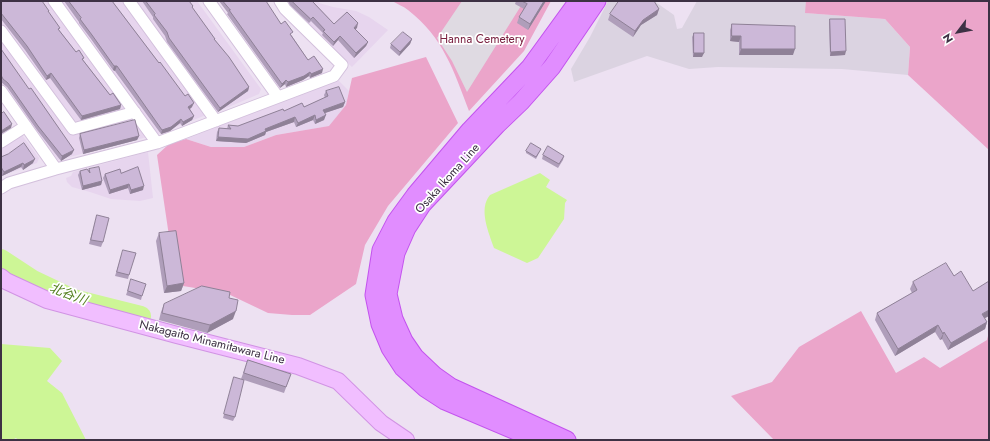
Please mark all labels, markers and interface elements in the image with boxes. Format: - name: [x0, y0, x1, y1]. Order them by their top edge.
- north arrow: [938, 12, 978, 52]
- text: N: [939, 30, 957, 46]
- park label: Hanna Cemetery: [439, 33, 525, 47]
- street label: Osaka Ikoma Line: [413, 141, 483, 217]
- water label: 北谷川: [47, 281, 89, 309]
- street label: Nakagaito Minamitawara Line: [138, 318, 286, 368]

